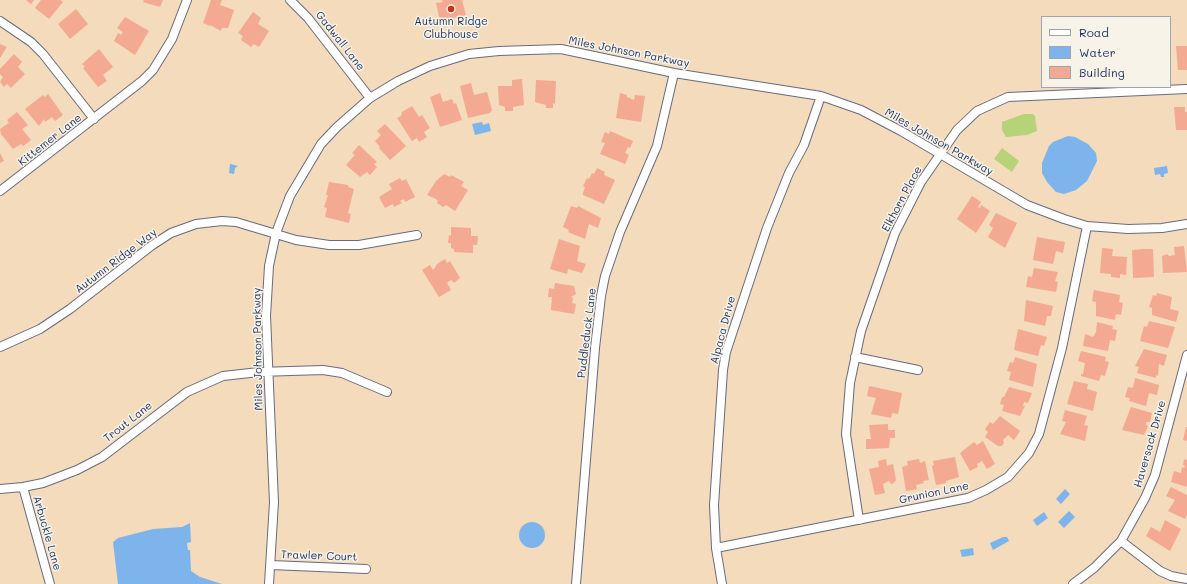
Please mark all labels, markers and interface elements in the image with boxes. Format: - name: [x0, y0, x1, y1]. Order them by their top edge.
- marker: Autumn Ridge Clubhouse: [446, 4, 456, 14]
- street label: Gadwall Lane: [313, 9, 367, 73]
- place label: Autumn Ridge Clubhouse: [414, 15, 488, 41]
- legend: [1041, 16, 1171, 88]
- text: Road: [1079, 24, 1109, 40]
- street label: Miles Johnson Parkway: [567, 34, 691, 70]
- text: Water: [1079, 44, 1116, 60]
- text: Building: [1079, 64, 1125, 80]
- street label: Miles Johnson Parkway: [882, 106, 996, 178]
- street label: Kittemer Lane: [16, 111, 84, 169]
- street label: Elkhorn Place: [879, 164, 925, 234]
- street label: Autumn Ridge Way: [72, 226, 160, 296]
- street label: Miles Johnson Parkway: [250, 287, 266, 411]
- street label: Puddleduck Lane: [575, 287, 599, 379]
- street label: Alpaca Drive: [708, 295, 738, 365]
- street label: Trout Lane: [101, 399, 155, 445]
- street label: Haversack Drive: [1131, 399, 1169, 489]
- street label: Grunion Lane: [898, 479, 970, 507]
- street label: Arbuckle Lane: [30, 494, 64, 572]
- street label: Trawler Court: [281, 548, 357, 564]

